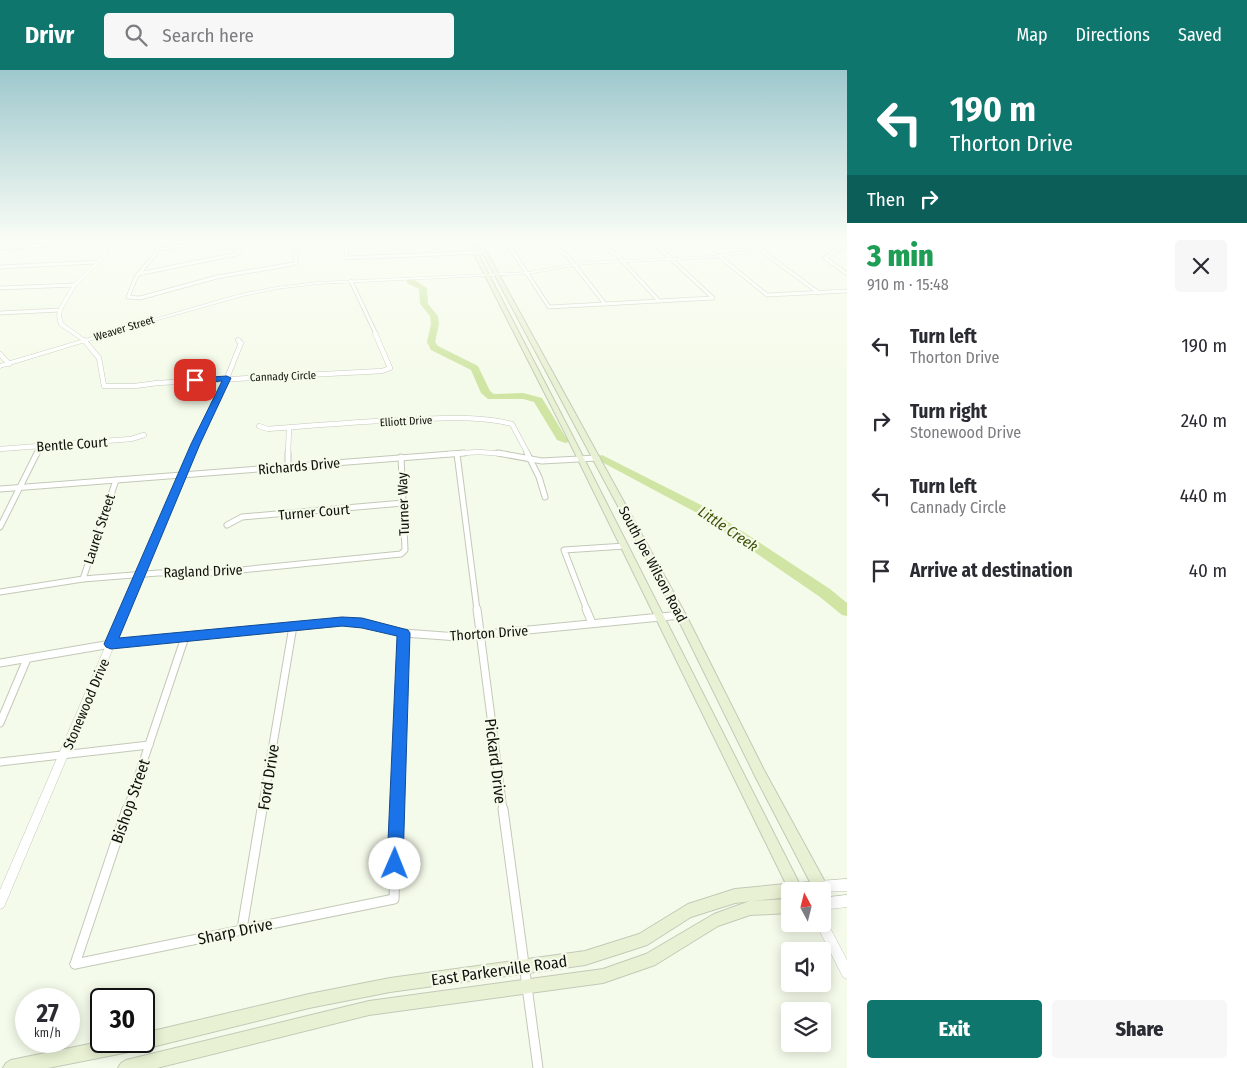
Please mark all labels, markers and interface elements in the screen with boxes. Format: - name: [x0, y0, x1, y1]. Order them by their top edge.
- search box: [104, 13, 454, 58]
- text: Drivr: [25, 21, 74, 49]
- icon: search: [122, 21, 150, 49]
- text: Search here: [162, 24, 254, 47]
- text: Map: [1016, 24, 1048, 46]
- text: Directions: [1076, 24, 1150, 46]
- text: Saved: [1178, 24, 1222, 46]
- text: 190 m: [950, 88, 1036, 130]
- icon: left: [867, 90, 932, 155]
- text: Thorton Drive: [950, 130, 1073, 157]
- icon: right: [915, 185, 943, 213]
- text: Then: [867, 188, 905, 211]
- text: 3 min: [867, 238, 934, 274]
- button: close: [1175, 240, 1227, 292]
- text: 910 m · 15:48: [867, 275, 949, 294]
- street label: Weaver Street: [92, 313, 156, 344]
- text: Turn left: [910, 325, 977, 348]
- icon: left: [867, 332, 895, 360]
- text: 190 m: [1181, 334, 1227, 357]
- text: Thorton Drive: [910, 348, 999, 367]
- pin: [174, 359, 216, 401]
- icon: arrive: [181, 366, 209, 394]
- street label: Cannady Circle: [250, 369, 316, 384]
- text: Turn right: [910, 400, 987, 423]
- icon: right: [867, 407, 895, 435]
- text: 240 m: [1181, 409, 1227, 432]
- street label: Elliott Drive: [379, 414, 433, 429]
- text: Stonewood Drive: [910, 423, 1021, 442]
- street label: Bentle Court: [36, 434, 109, 455]
- street label: Richards Drive: [257, 454, 341, 479]
- street label: Turner Way: [394, 471, 413, 536]
- text: Turn left: [910, 475, 977, 498]
- icon: left: [867, 482, 895, 510]
- text: 440 m: [1180, 484, 1227, 507]
- street label: Laurel Street: [80, 491, 119, 567]
- text: Cannady Circle: [910, 498, 1006, 517]
- street label: Turner Court: [278, 501, 351, 524]
- water label: Little Creek: [695, 502, 762, 556]
- street label: South Joe Wilson Road: [615, 503, 690, 625]
- icon: arrive: [867, 557, 895, 585]
- text: Arrive at destination: [910, 559, 1073, 582]
- text: 40 m: [1189, 559, 1227, 582]
- street label: Ragland Drive: [163, 562, 243, 581]
- street label: Thorton Drive: [449, 622, 529, 645]
- street label: Stonewood Drive: [60, 656, 113, 752]
- street label: Pickard Drive: [481, 717, 510, 805]
- street label: Ford Drive: [254, 743, 283, 811]
- street label: Bishop Street: [107, 756, 154, 846]
- position arrow: [368, 837, 420, 889]
- north arrow: [781, 882, 831, 932]
- map controls: [781, 882, 831, 1052]
- street label: Sharp Drive: [196, 914, 274, 949]
- button: sound: [781, 942, 831, 992]
- street label: East Parkerville Road: [430, 952, 568, 989]
- speed limit sign: 30: [90, 988, 155, 1053]
- text: 27: [36, 999, 59, 1029]
- button: Exit: [867, 1000, 1042, 1058]
- button: Share: [1052, 1000, 1227, 1058]
- button: layers: [781, 1002, 831, 1052]
- text: km/h: [34, 1026, 61, 1040]

